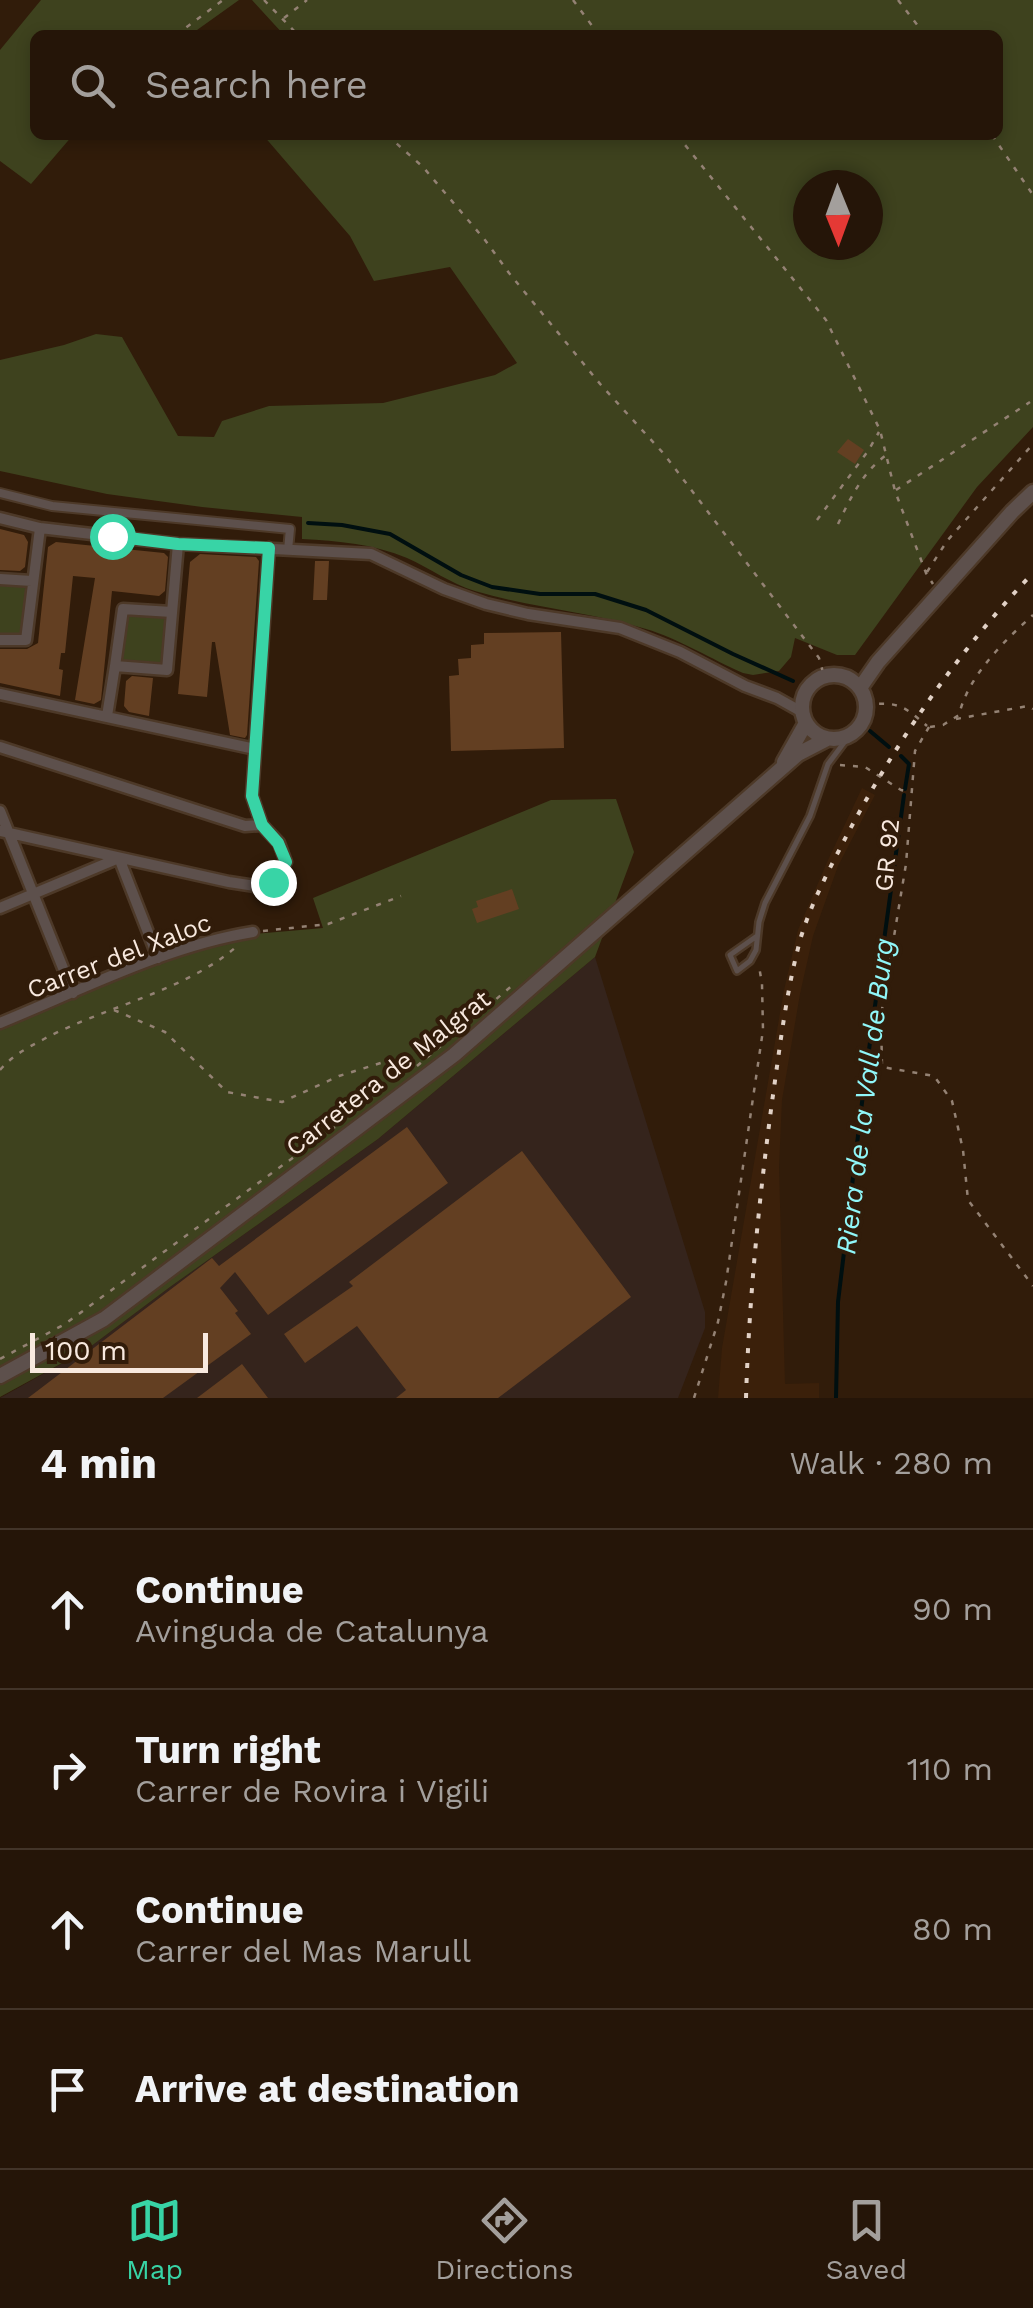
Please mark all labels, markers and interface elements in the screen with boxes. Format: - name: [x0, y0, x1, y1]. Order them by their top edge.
- search box: [30, 30, 1003, 140]
- icon: search: [65, 58, 120, 113]
- text: Search here: [145, 63, 368, 107]
- north arrow: [793, 170, 883, 260]
- route start: [90, 514, 136, 560]
- street label: GR 92: [869, 817, 905, 893]
- route end: [251, 860, 297, 906]
- street label: Carrer del Xaloc: [23, 908, 215, 1004]
- water label: Riera de la Vall de Burg: [829, 936, 901, 1256]
- street label: Carretera de Malgrat: [280, 984, 496, 1162]
- scale bar: [30, 1328, 208, 1372]
- text: 100 m: [45, 1334, 127, 1367]
- text: 4 min: [40, 1439, 157, 1488]
- text: Walk · 280 m: [789, 1444, 993, 1482]
- text: Continue: [135, 1568, 304, 1612]
- icon: ahead: [40, 1582, 95, 1637]
- text: 90 m: [912, 1590, 993, 1628]
- text: Avinguda de Catalunya: [135, 1612, 489, 1650]
- text: Turn right: [135, 1728, 321, 1772]
- icon: right: [40, 1742, 95, 1797]
- text: 110 m: [907, 1750, 993, 1788]
- text: Carrer de Rovira i Vigili: [135, 1772, 489, 1810]
- text: Continue: [135, 1888, 304, 1932]
- icon: ahead: [40, 1902, 95, 1957]
- text: 80 m: [912, 1910, 993, 1948]
- text: Carrer del Mas Marull: [135, 1932, 471, 1970]
- icon: arrive: [40, 2062, 95, 2117]
- text: Arrive at destination: [135, 2067, 520, 2111]
- tab: Map: [126, 2193, 183, 2286]
- tab: Directions: [435, 2193, 574, 2286]
- tab: Saved: [826, 2193, 907, 2286]

